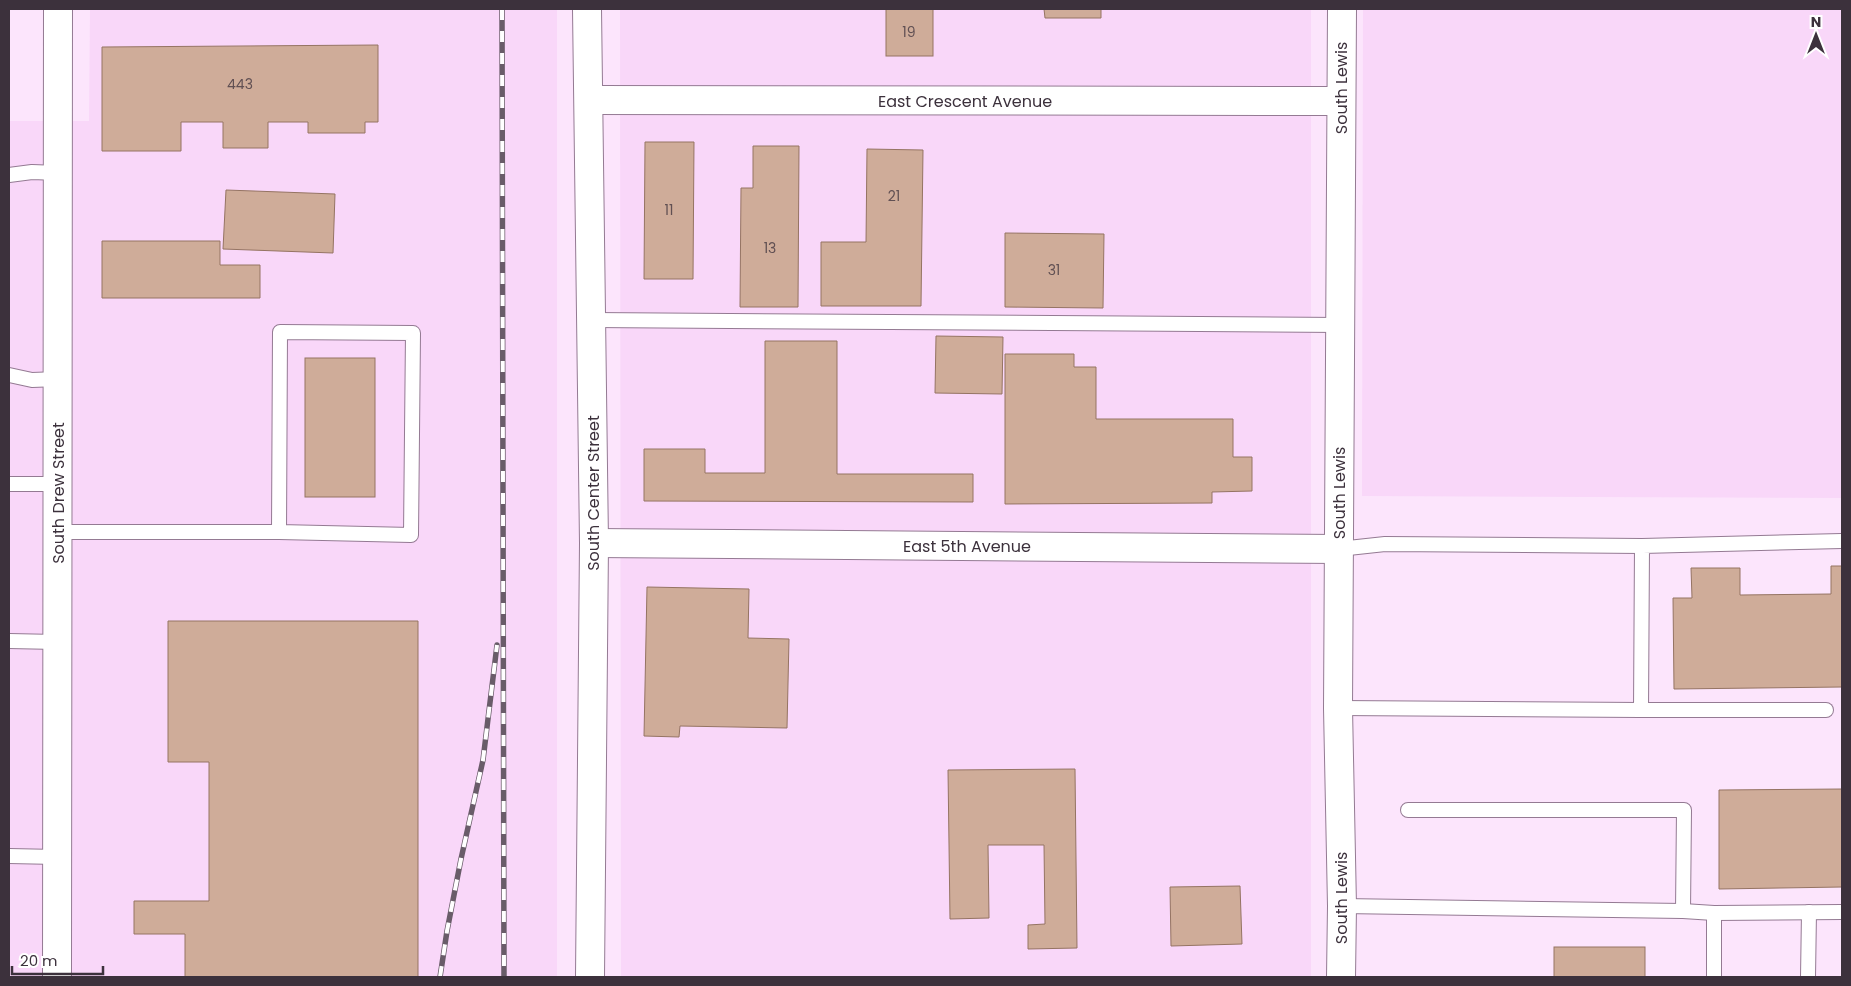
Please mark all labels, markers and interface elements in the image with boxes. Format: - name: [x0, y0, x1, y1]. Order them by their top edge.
- north arrow: [1791, 10, 1841, 60]
- text: N: [1811, 12, 1821, 32]
- house number: 19: [902, 22, 916, 42]
- street label: South Lewis: [1330, 42, 1353, 134]
- house number: 443: [227, 74, 253, 94]
- street label: East Crescent Avenue: [878, 90, 1052, 113]
- house number: 21: [888, 186, 900, 206]
- house number: 11: [665, 200, 673, 220]
- house number: 13: [764, 238, 776, 258]
- house number: 31: [1048, 260, 1060, 280]
- street label: South Center Street: [582, 415, 605, 571]
- street label: South Drew Street: [47, 422, 70, 564]
- street label: South Lewis: [1328, 447, 1351, 539]
- street label: East 5th Avenue: [903, 535, 1031, 558]
- street label: South Lewis: [1330, 852, 1353, 944]
- scale bar: [12, 944, 104, 976]
- text: 20 m: [20, 950, 58, 971]

